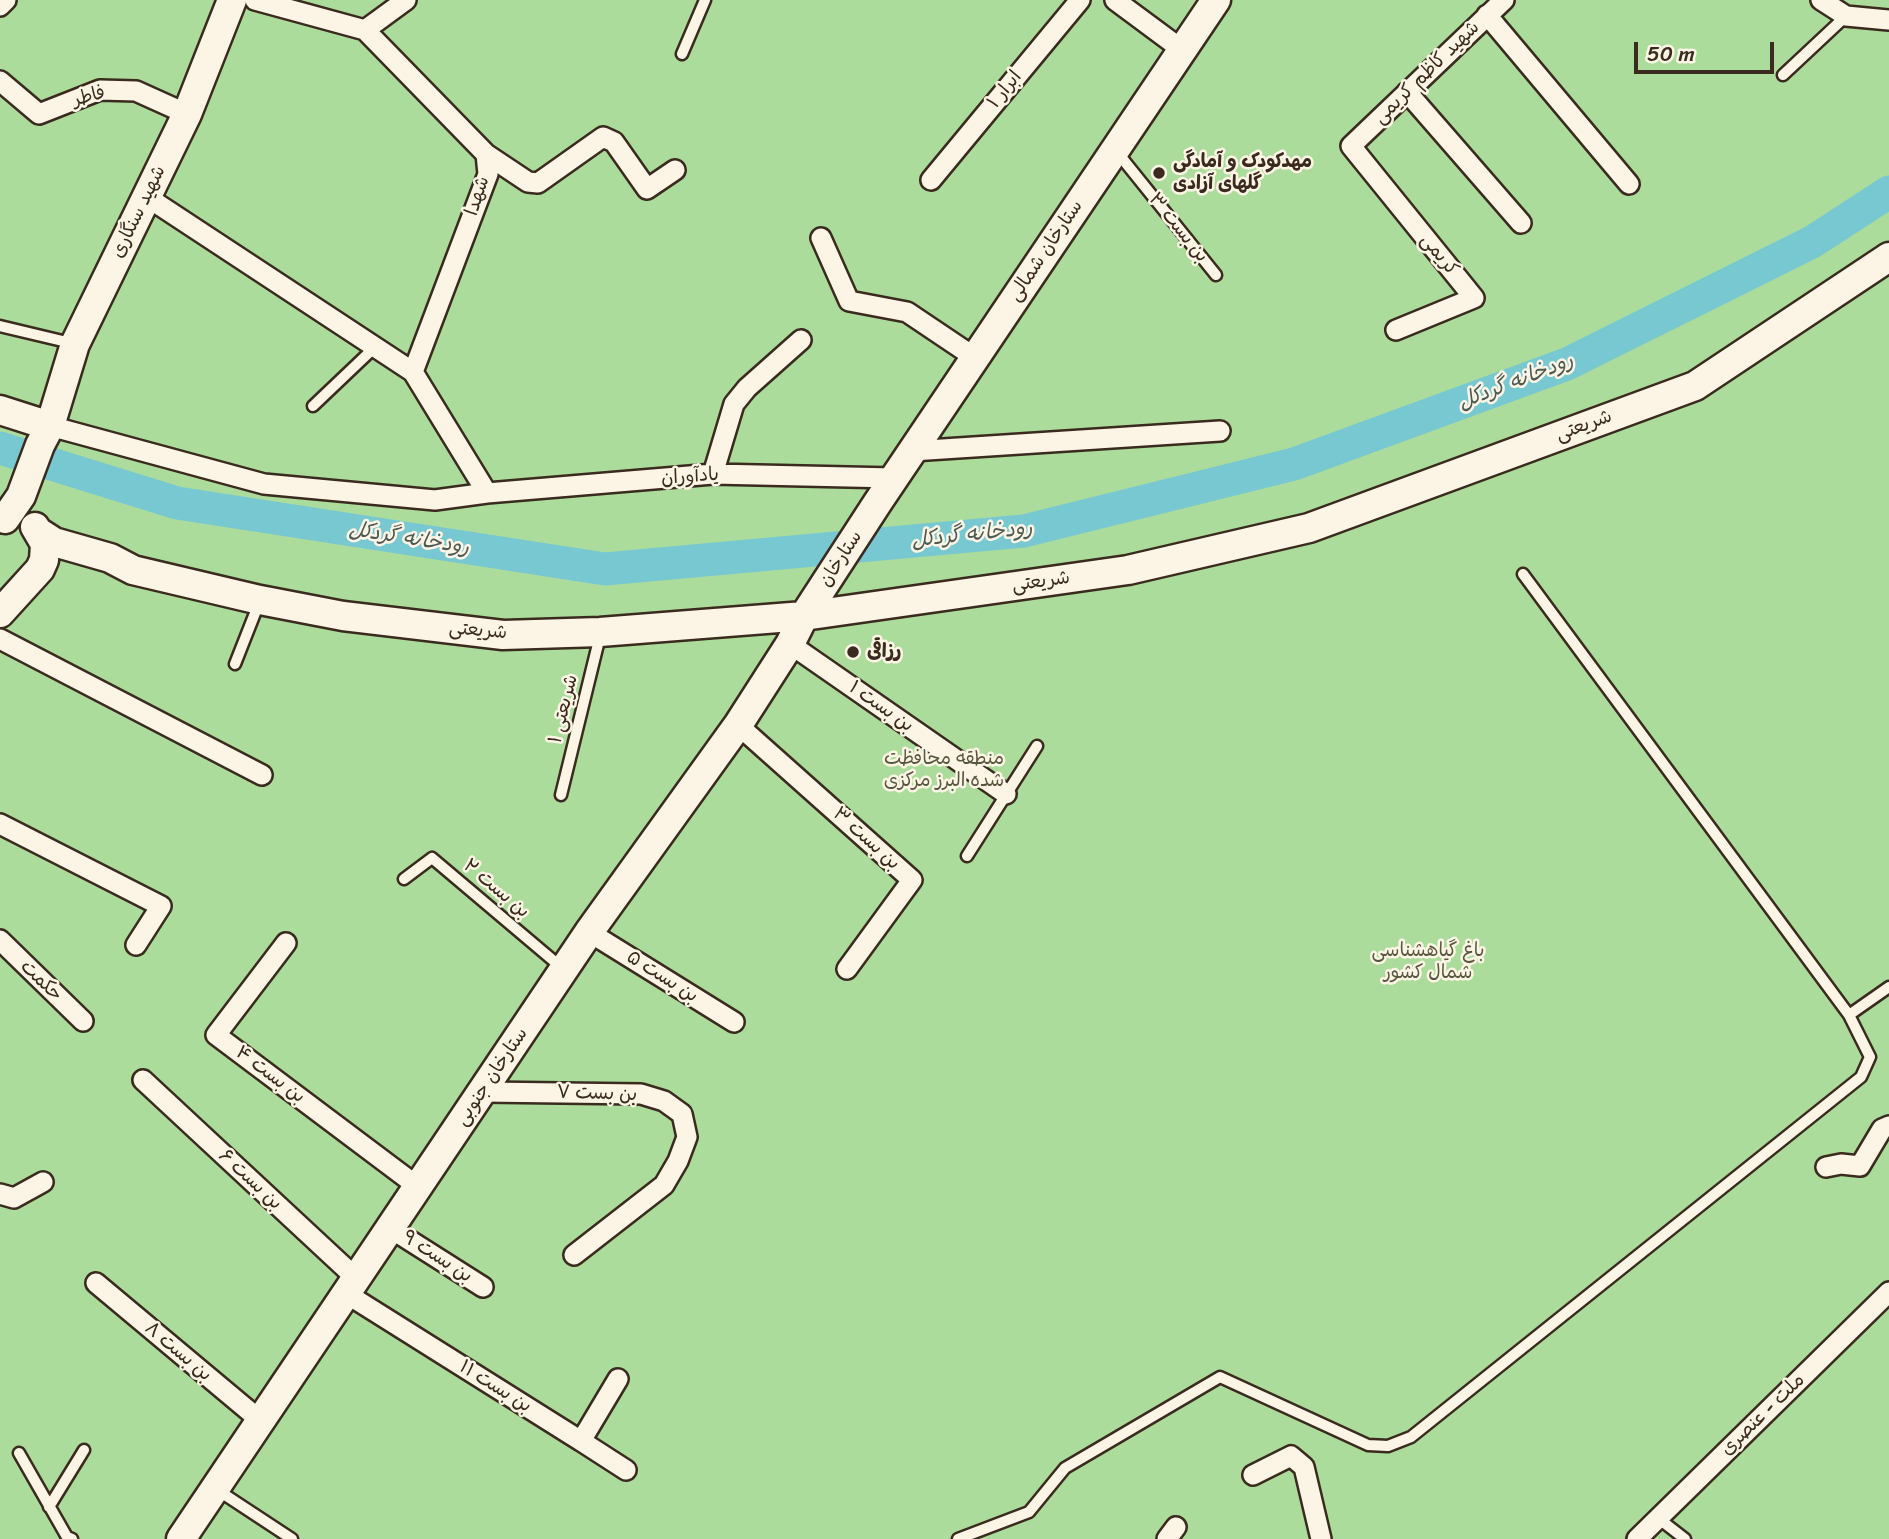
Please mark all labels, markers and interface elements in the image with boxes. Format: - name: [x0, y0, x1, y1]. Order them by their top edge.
- street label: شهید کاظم کریمی: [1369, 17, 1485, 129]
- scale bar: [1637, 28, 1777, 72]
- text: 50 m: [1647, 35, 1695, 73]
- street label: ابرار ۱: [983, 67, 1027, 113]
- street label: فاطر: [70, 82, 108, 112]
- place label: مهدکودک و آمادگی گلهای آزادی: [1173, 151, 1312, 195]
- street label: شهید سنگاری: [107, 162, 171, 262]
- marker: مهدکودک و آمادگی گلهای آزادی: [1151, 165, 1167, 181]
- street label: شهدا: [461, 173, 495, 219]
- street label: بن بست ۳: [1143, 189, 1213, 267]
- street label: ستارخان شمالی: [1004, 196, 1088, 306]
- street label: کریمی: [1415, 229, 1463, 281]
- water label: رودخانه گردکل: [1455, 348, 1577, 416]
- street label: شریعتی: [1553, 405, 1615, 447]
- street label: یادآوران: [660, 464, 720, 490]
- water label: رودخانه گردکل: [910, 516, 1034, 554]
- water label: رودخانه گردکل: [347, 517, 471, 561]
- street label: ستارخان: [815, 527, 867, 591]
- street label: شریعتی: [1011, 567, 1071, 597]
- street label: شریعتی: [448, 617, 508, 645]
- place label: رزاقی: [867, 641, 901, 663]
- marker: رزاقی: [845, 644, 861, 660]
- street label: شریعتی ۱: [544, 672, 584, 746]
- street label: بن بست ۱: [844, 676, 918, 738]
- park label: منطقه محافظت شده البرز مرکزی: [884, 748, 1004, 792]
- street label: بن بست ۳: [828, 803, 904, 875]
- street label: بن بست ۲: [458, 855, 534, 923]
- park label: باغ گیاهشناسی شمال کشور: [1372, 940, 1484, 984]
- street label: بن بست ۵: [622, 946, 702, 1008]
- street label: حکمت: [15, 956, 67, 1006]
- street label: ستارخان جنوبی: [451, 1024, 533, 1130]
- street label: بن بست ۴: [231, 1041, 309, 1109]
- street label: بن بست ۷: [556, 1081, 638, 1107]
- street label: بن بست ۶: [213, 1145, 287, 1215]
- street label: بن بست ۹: [398, 1226, 476, 1288]
- street label: بن بست ۸: [140, 1317, 216, 1387]
- street label: بن بست ۱۱: [455, 1356, 535, 1418]
- street label: ملت - عنصری: [1716, 1369, 1810, 1461]

